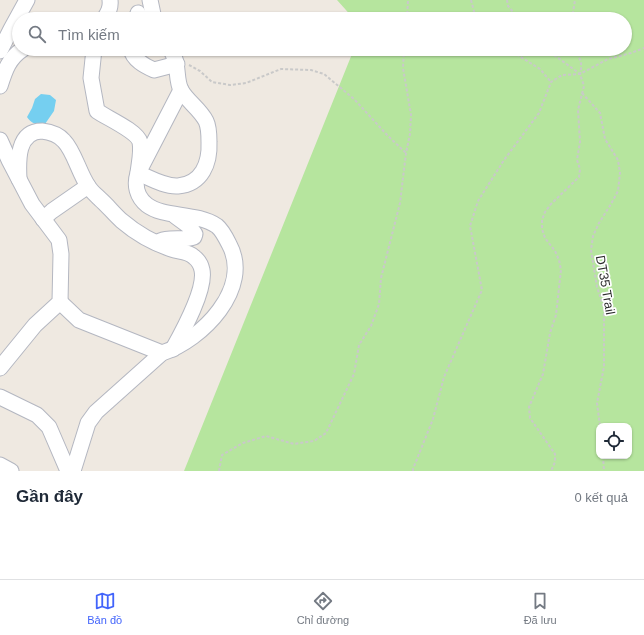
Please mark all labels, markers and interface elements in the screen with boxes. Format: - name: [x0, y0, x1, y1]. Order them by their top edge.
- search box: [12, 12, 632, 56]
- icon: search: [26, 23, 48, 45]
- text: Tìm kiếm: [58, 26, 120, 43]
- street label: DT35 Trail: [593, 254, 618, 316]
- map controls: [596, 423, 632, 459]
- button: locate: [596, 423, 632, 459]
- text: Gần đây: [16, 487, 83, 506]
- text: 0 kết quả: [575, 490, 628, 505]
- tab: Bản đồ: [87, 590, 122, 626]
- tab: Chỉ đường: [297, 590, 349, 626]
- tab: Đã lưu: [524, 590, 557, 626]

